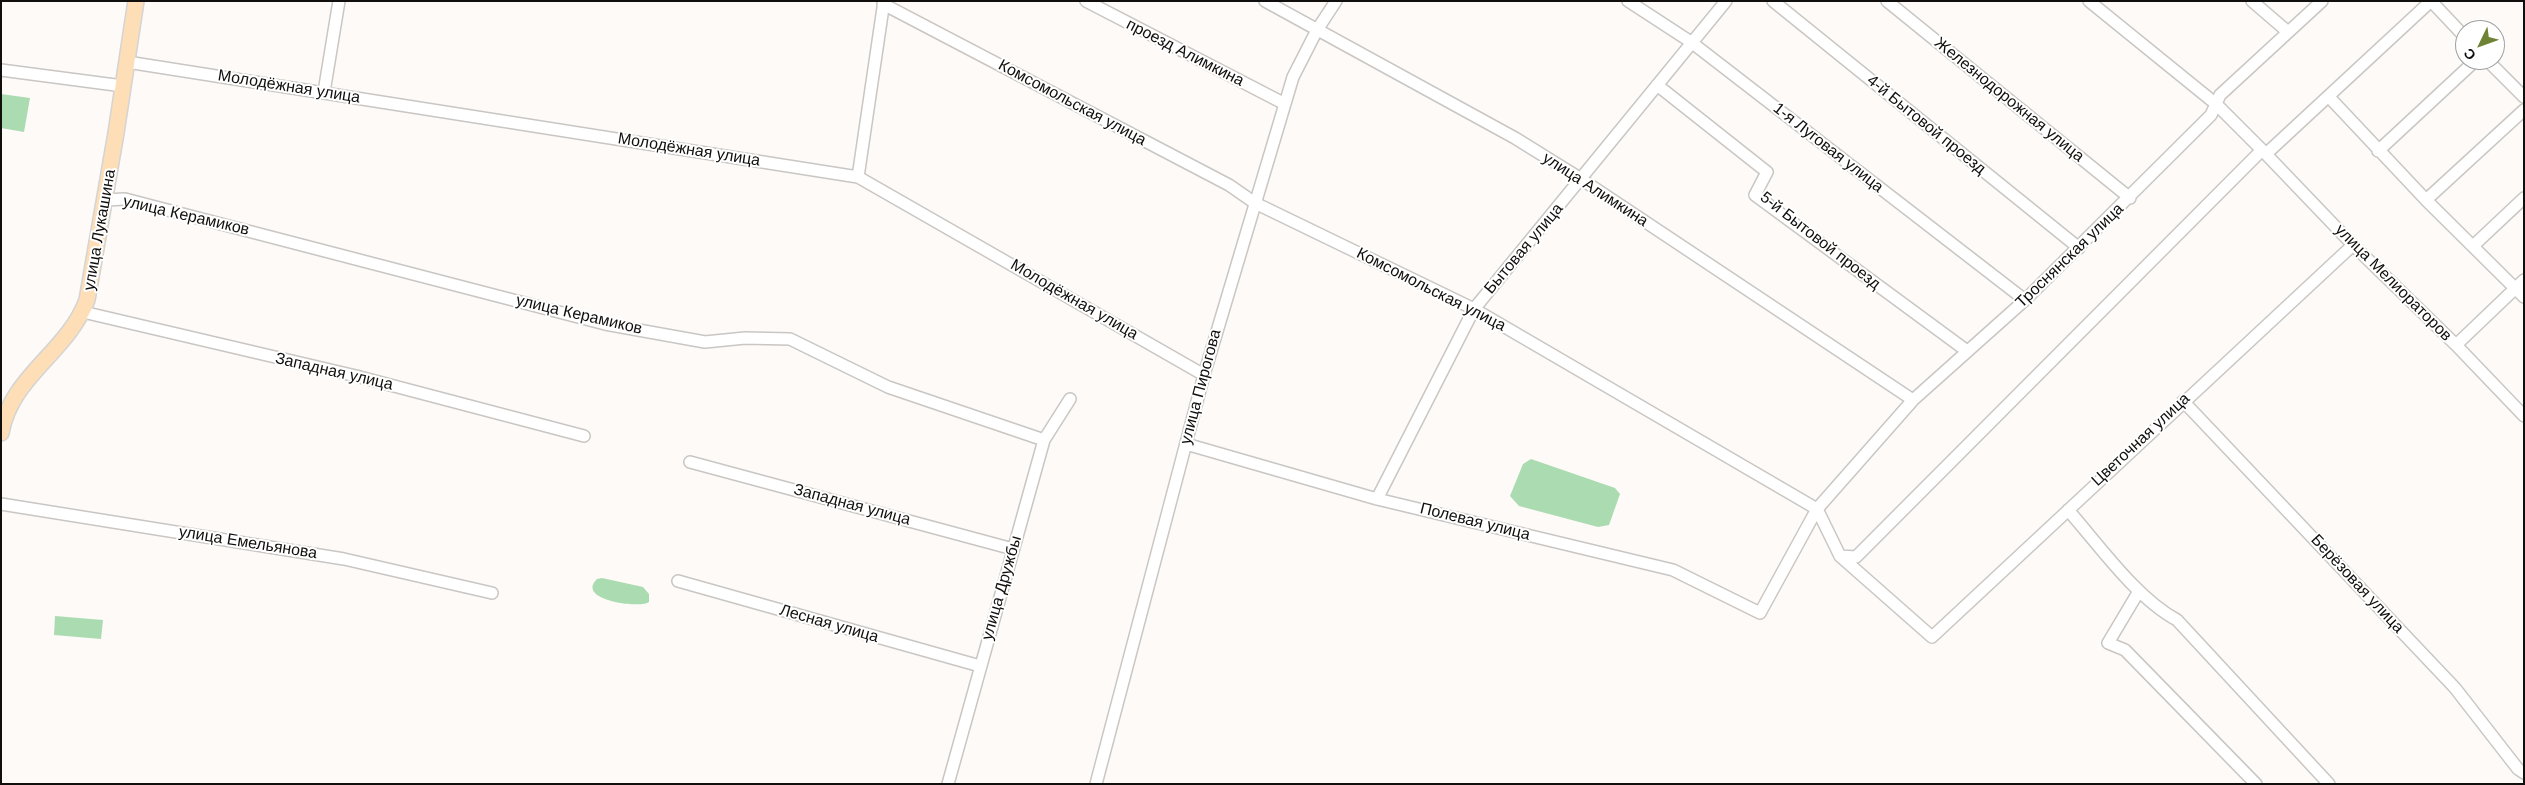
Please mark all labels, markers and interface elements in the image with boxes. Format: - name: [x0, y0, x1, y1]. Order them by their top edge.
- street label: проезд Алимкина: [1123, 15, 1247, 91]
- north arrow: [2455, 20, 2505, 70]
- street label: Железнодорожная улица: [1930, 34, 2088, 166]
- text: С: [2460, 45, 2479, 63]
- street label: Комсомольская улица: [995, 56, 1149, 150]
- street label: Молодёжная улица: [216, 66, 362, 108]
- street label: 4-й Бытовой проезд: [1863, 71, 1989, 179]
- street label: 1-я Луговая улица: [1769, 99, 1887, 197]
- street label: Молодёжная улица: [616, 129, 762, 171]
- street label: улица Алимкина: [1539, 149, 1651, 231]
- street label: улица Лукашина: [80, 168, 120, 292]
- street label: 5-й Бытовой проезд: [1756, 188, 1884, 294]
- street label: улица Керамиков: [121, 192, 251, 240]
- street label: Бытовая улица: [1481, 200, 1567, 298]
- street label: Троснянская улица: [2012, 200, 2128, 312]
- street label: улица Мелиораторов: [2331, 221, 2455, 345]
- street label: Комсомольская улица: [1353, 244, 1509, 336]
- street label: Молодёжная улица: [1007, 256, 1141, 344]
- street label: улица Керамиков: [514, 291, 644, 339]
- street label: улица Пирогова: [1176, 327, 1226, 447]
- street label: Западная улица: [273, 349, 395, 395]
- street label: Цветочная улица: [2088, 390, 2194, 490]
- street label: Западная улица: [791, 480, 913, 530]
- street label: Полевая улица: [1418, 499, 1532, 545]
- street label: улица Емельянова: [177, 523, 319, 563]
- street label: Берёзовая улица: [2306, 531, 2408, 637]
- street label: улица Дружбы: [978, 534, 1026, 642]
- street label: Лесная улица: [777, 601, 881, 647]

